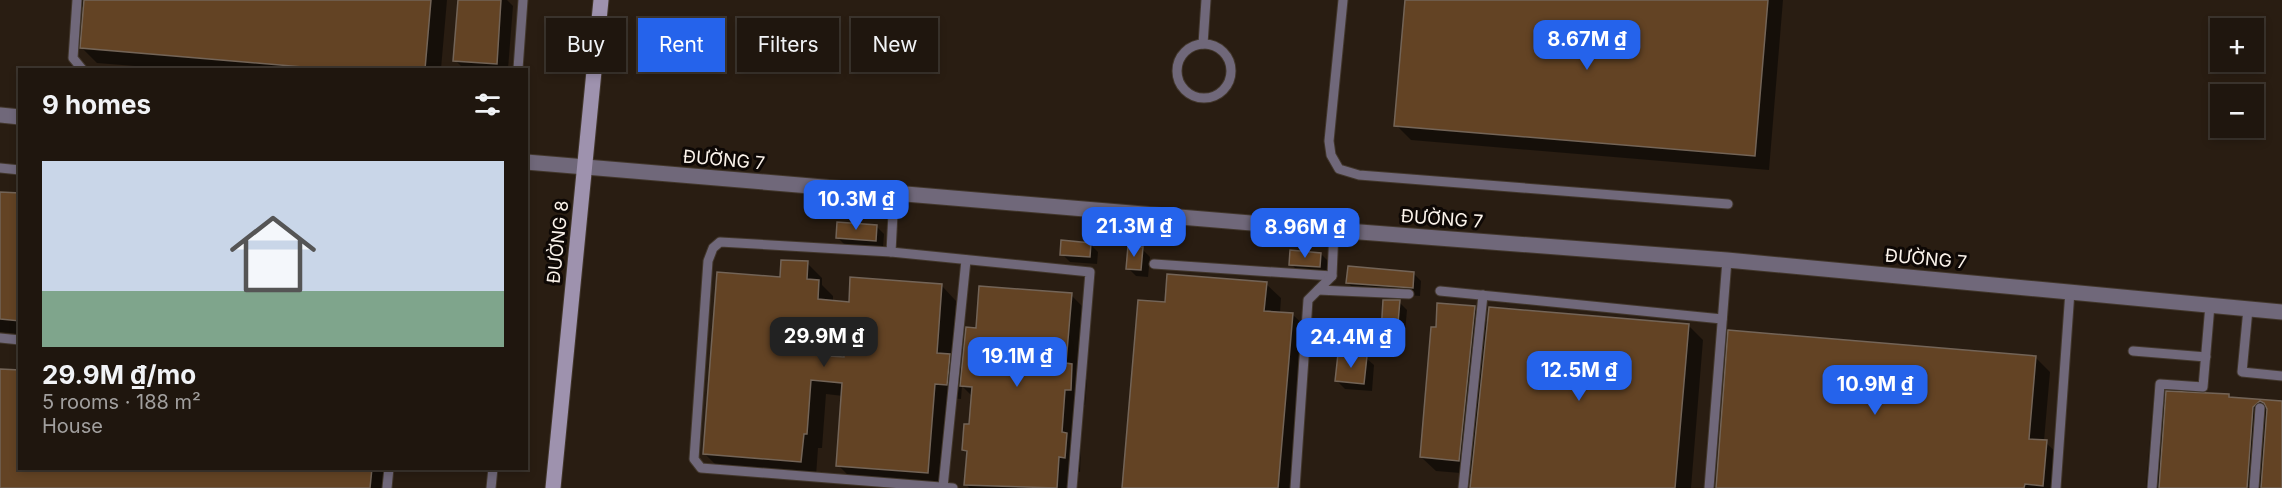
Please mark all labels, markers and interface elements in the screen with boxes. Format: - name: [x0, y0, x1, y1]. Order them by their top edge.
- chip: Buy: [546, 18, 626, 72]
- chip: Rent: [638, 18, 725, 72]
- chip: Filters: [737, 18, 839, 72]
- chip: New: [851, 18, 938, 72]
- map controls: [2210, 18, 2264, 138]
- button: +: [2210, 18, 2264, 72]
- pin: 8.67M ₫: [1532, 20, 1642, 71]
- text: 8.67M ₫: [1547, 27, 1627, 51]
- button: −: [2210, 84, 2264, 138]
- icon: filters: [471, 88, 504, 121]
- text: 9 homes: [42, 89, 151, 120]
- street label: ĐƯỜNG 7: [682, 144, 766, 174]
- pin: 10.3M ₫: [801, 180, 911, 231]
- text: 10.3M ₫: [818, 187, 894, 211]
- street label: ĐƯỜNG 8: [542, 199, 572, 284]
- icon: home: [219, 200, 327, 308]
- street label: ĐƯỜNG 7: [1400, 204, 1484, 232]
- pin: 21.3M ₫: [1079, 207, 1189, 258]
- pin: 8.96M ₫: [1250, 208, 1360, 259]
- text: 21.3M ₫: [1096, 214, 1172, 238]
- text: 8.96M ₫: [1265, 215, 1345, 239]
- street label: ĐƯỜNG 7: [1884, 243, 1968, 273]
- pin: 29.9M ₫: [769, 317, 879, 368]
- pin: 24.4M ₫: [1296, 318, 1406, 369]
- text: 29.9M ₫: [784, 324, 864, 348]
- text: 24.4M ₫: [1310, 325, 1392, 349]
- pin: 19.1M ₫: [962, 337, 1072, 388]
- text: 19.1M ₫: [982, 344, 1052, 368]
- pin: 12.5M ₫: [1524, 351, 1634, 402]
- text: 12.5M ₫: [1541, 358, 1617, 382]
- text: 29.9M ₫/mo: [42, 359, 196, 390]
- pin: 10.9M ₫: [1820, 365, 1930, 416]
- text: 10.9M ₫: [1837, 372, 1913, 396]
- text: 5 rooms · 188 m²: [42, 390, 201, 414]
- text: House: [42, 414, 103, 438]

